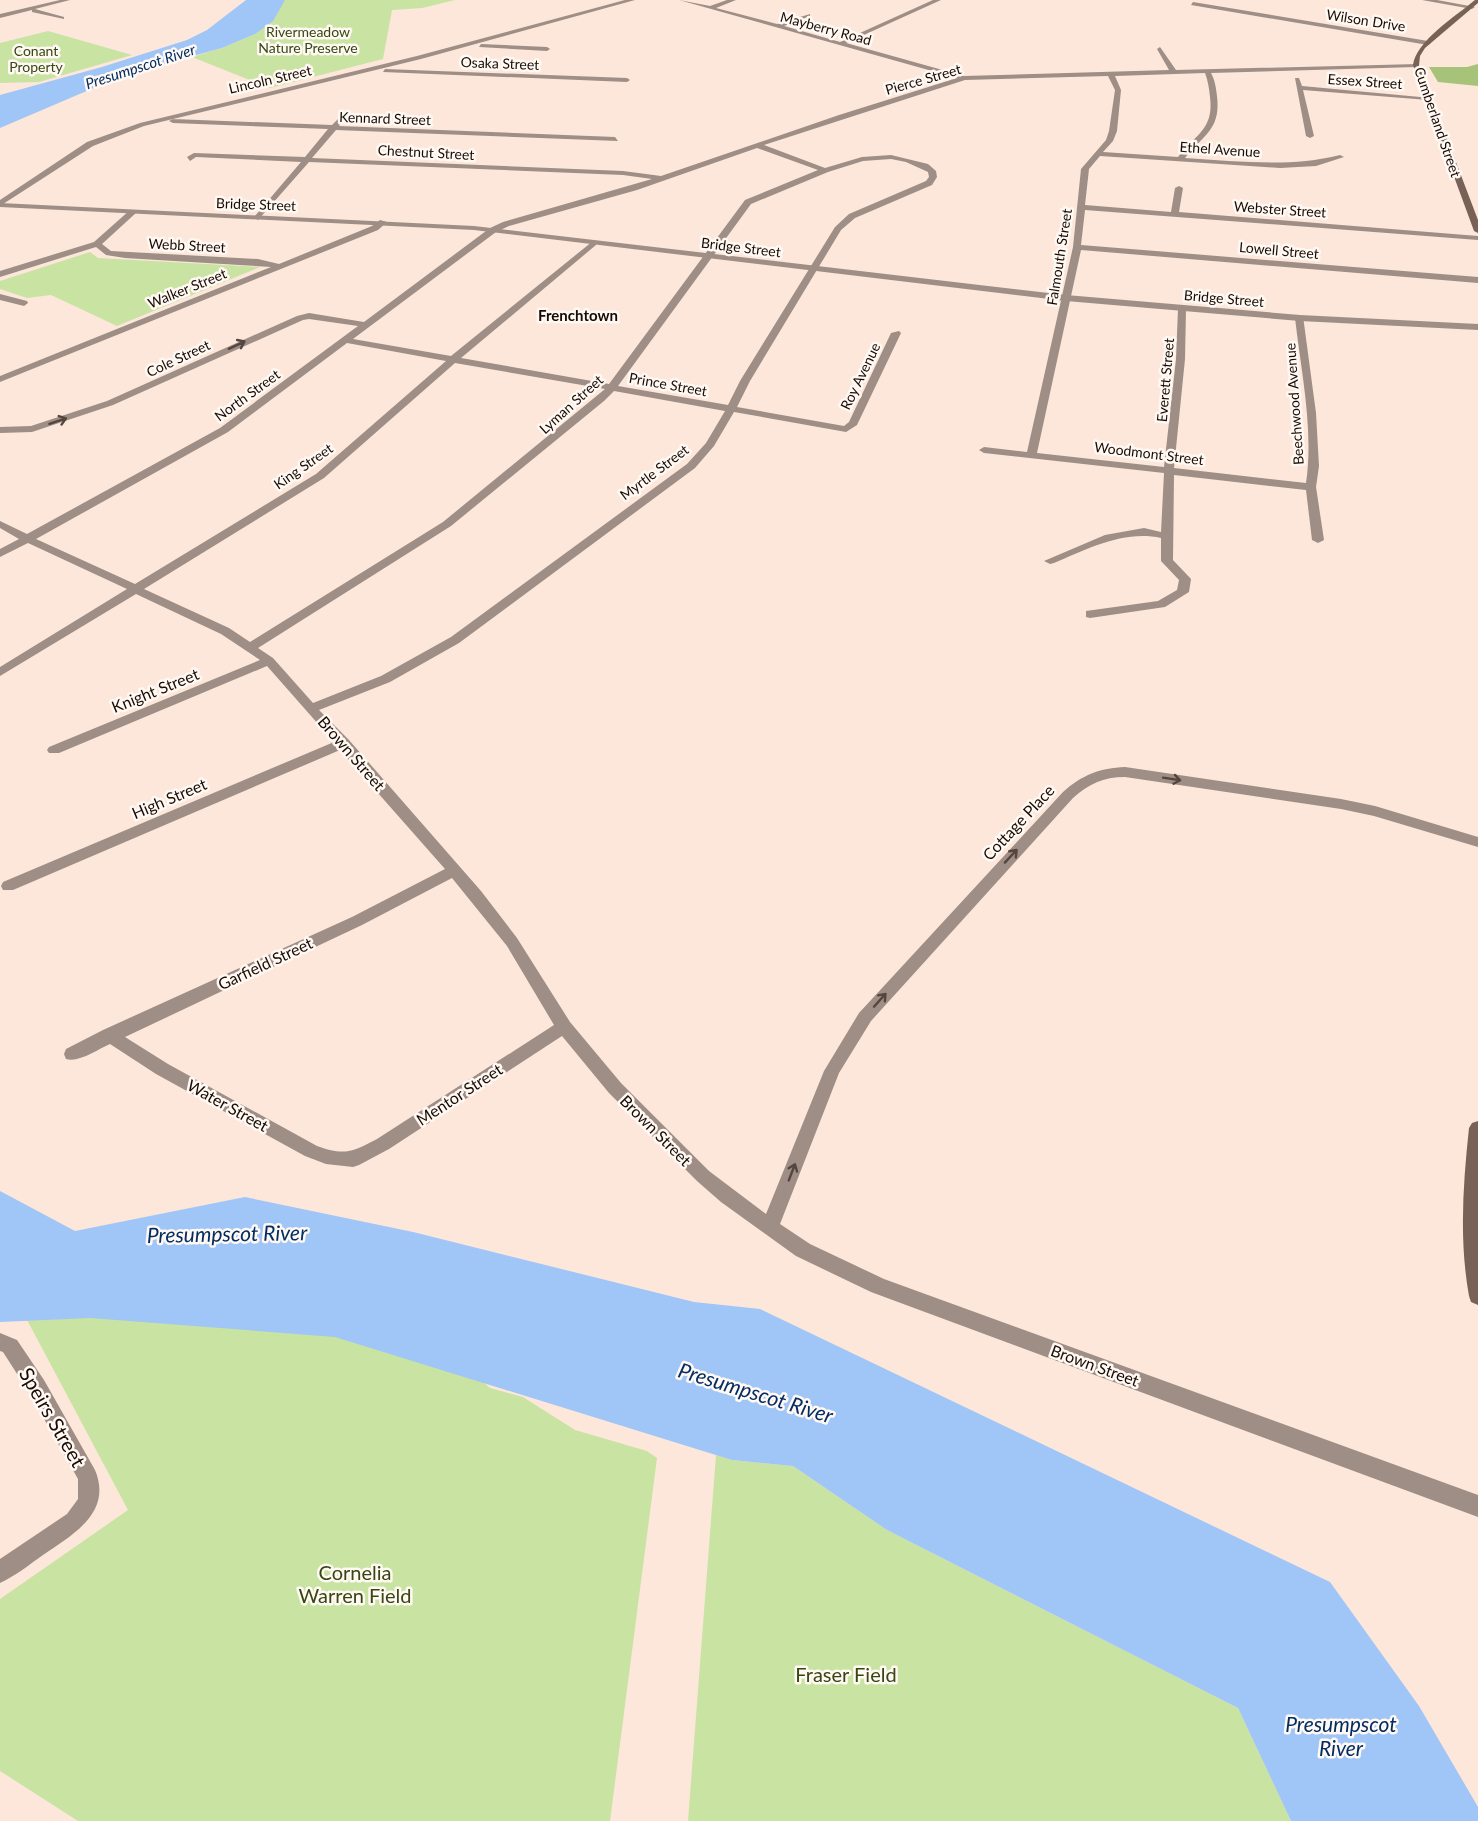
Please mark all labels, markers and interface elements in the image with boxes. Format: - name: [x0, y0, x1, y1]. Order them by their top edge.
- street label: Wilson Drive: [1325, 5, 1407, 35]
- street label: Mayberry Road: [779, 8, 873, 48]
- park label: Rivermeadow Nature Preserve: [258, 23, 358, 56]
- water label: Presumpscot River: [83, 39, 198, 92]
- park label: Conant Property: [9, 42, 64, 75]
- street label: Osaka Street: [460, 53, 540, 73]
- street label: Pierce Street: [883, 60, 963, 98]
- street label: Lincoln Street: [227, 61, 313, 97]
- street label: Cumberland Street: [1411, 65, 1465, 179]
- street label: Essex Street: [1327, 70, 1403, 92]
- street label: Kennard Street: [339, 108, 431, 128]
- street label: Ethel Avenue: [1179, 138, 1261, 160]
- street label: Chestnut Street: [377, 141, 475, 163]
- street label: Bridge Street: [216, 194, 296, 214]
- street label: Webster Street: [1233, 197, 1327, 221]
- street label: Falmouth Street: [1043, 207, 1075, 307]
- street label: Webb Street: [148, 234, 226, 256]
- street label: Bridge Street: [700, 234, 782, 260]
- street label: Lowell Street: [1238, 238, 1320, 262]
- street label: Walker Street: [145, 265, 229, 311]
- street label: Bridge Street: [1183, 286, 1265, 310]
- district label: Frenchtown: [538, 306, 618, 324]
- street label: Cole Street: [143, 336, 213, 380]
- street label: Everett Street: [1153, 337, 1177, 423]
- one-way arrow: [228, 339, 246, 351]
- street label: Roy Avenue: [836, 340, 884, 412]
- street label: Beechwood Avenue: [1281, 342, 1307, 466]
- street label: North Street: [211, 366, 283, 424]
- street label: Prince Street: [628, 369, 708, 399]
- street label: Lyman Street: [536, 371, 606, 437]
- one-way arrow: [48, 414, 67, 425]
- street label: Woodmont Street: [1093, 438, 1205, 468]
- street label: King Street: [270, 439, 336, 493]
- street label: Myrtle Street: [616, 441, 692, 503]
- street label: Knight Street: [109, 664, 202, 716]
- street label: Brown Street: [315, 712, 390, 794]
- one-way arrow: [1162, 773, 1181, 784]
- street label: High Street: [129, 774, 209, 822]
- street label: Cottage Place: [978, 780, 1058, 864]
- one-way arrow: [1004, 849, 1018, 864]
- street label: Garfield Street: [215, 933, 315, 993]
- one-way arrow: [873, 993, 887, 1008]
- street label: Mentor Street: [413, 1059, 506, 1129]
- street label: Water Street: [184, 1075, 272, 1135]
- street label: Brown Street: [617, 1091, 696, 1170]
- one-way arrow: [787, 1164, 798, 1182]
- water label: Presumpscot River: [147, 1219, 308, 1247]
- street label: Brown Street: [1048, 1340, 1142, 1390]
- water label: Presumpscot River: [676, 1357, 837, 1428]
- street label: Speirs Street: [15, 1363, 91, 1471]
- park label: Cornelia Warren Field: [298, 1560, 412, 1607]
- park label: Fraser Field: [795, 1662, 897, 1686]
- water label: Presumpscot River: [1285, 1711, 1397, 1760]

